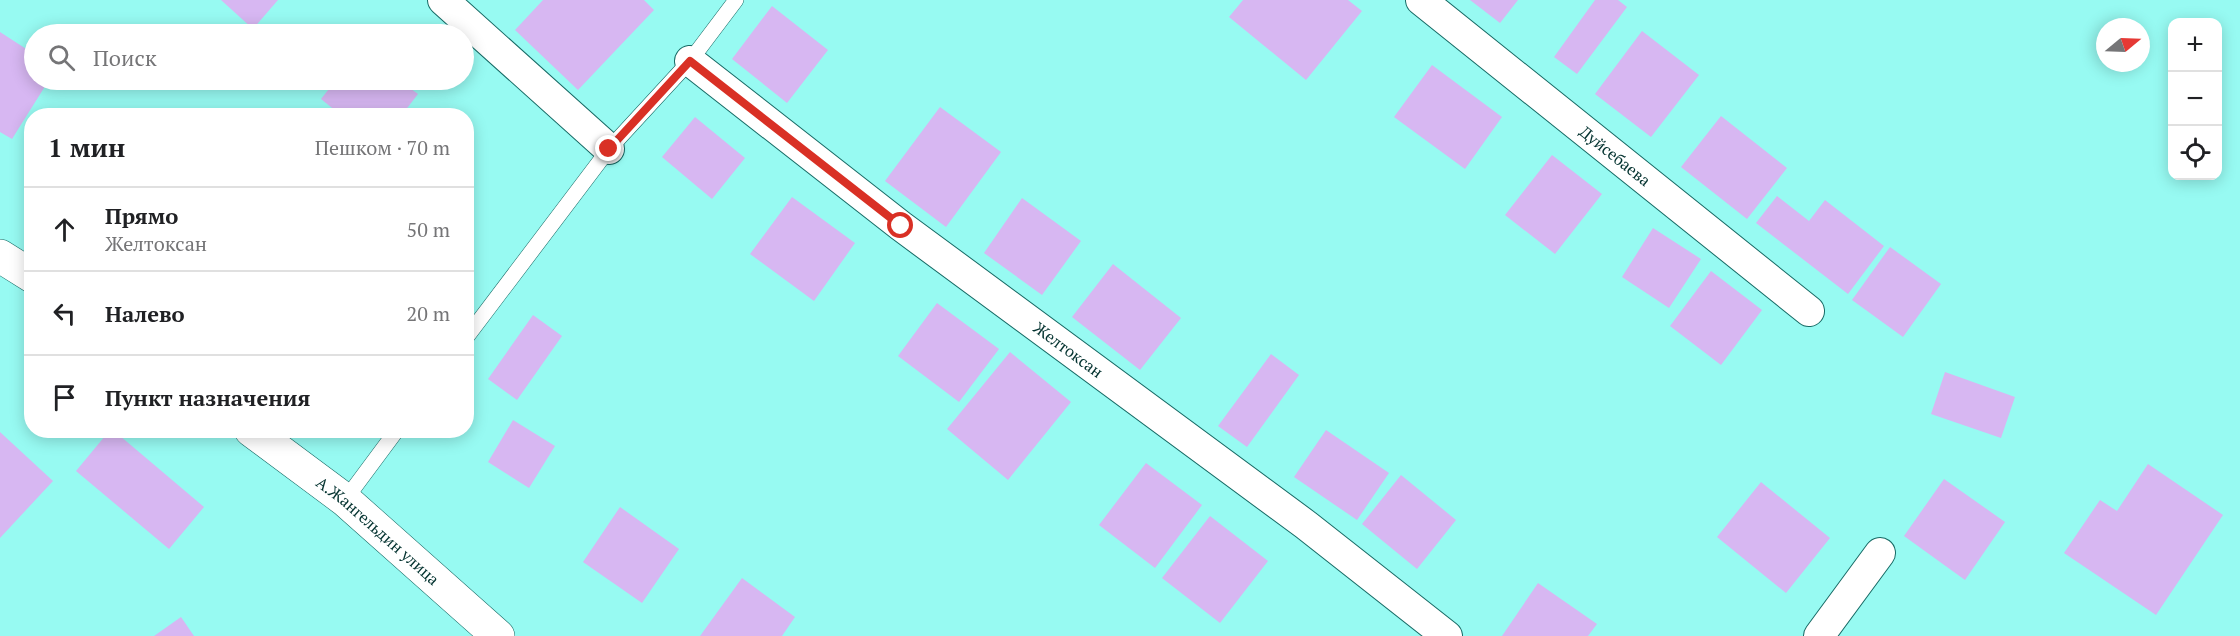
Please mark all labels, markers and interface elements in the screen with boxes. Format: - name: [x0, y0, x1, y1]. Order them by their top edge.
- north arrow: [2096, 18, 2150, 72]
- map controls: [2168, 18, 2222, 180]
- button: +: [2168, 18, 2222, 72]
- search box: [24, 24, 474, 90]
- icon: search: [45, 41, 78, 74]
- text: Поиск: [93, 43, 157, 72]
- button: −: [2168, 72, 2222, 126]
- street label: Дуйсебаева: [1575, 121, 1655, 191]
- button: locate: [2168, 126, 2222, 180]
- text: 1 мин: [48, 130, 125, 164]
- text: Пешком · 70 m: [315, 134, 450, 161]
- route end: [595, 135, 621, 161]
- text: Прямо: [105, 201, 178, 230]
- route start: [887, 212, 913, 238]
- icon: ahead: [48, 213, 81, 246]
- text: 50 m: [407, 216, 450, 243]
- text: Желтоксан: [105, 230, 207, 257]
- icon: left: [48, 297, 81, 330]
- text: Налево: [105, 299, 185, 328]
- text: 20 m: [407, 300, 450, 327]
- street label: Желтоксан: [1029, 317, 1108, 383]
- icon: arrive: [48, 381, 81, 414]
- text: Пункт назначения: [105, 383, 310, 412]
- street label: А.Жангельдин улица: [312, 471, 444, 590]

